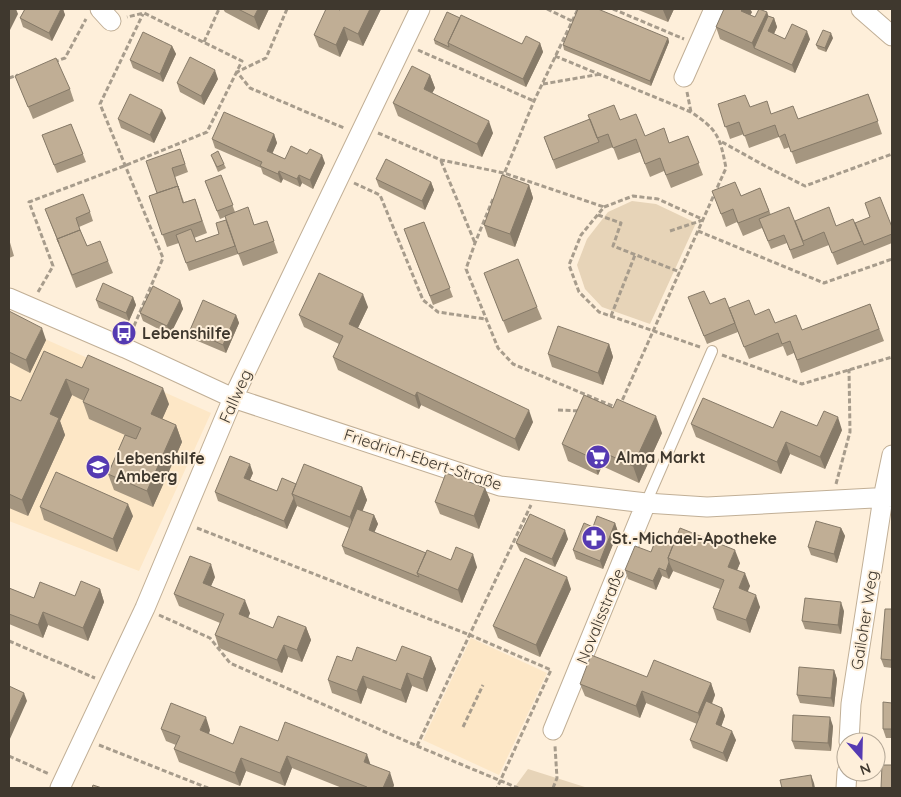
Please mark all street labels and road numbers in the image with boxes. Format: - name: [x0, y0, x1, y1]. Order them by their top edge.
- street label: Fallweg: [214, 366, 256, 426]
- street label: Friedrich-Ebert-Straße: [341, 424, 505, 494]
- street label: Novalisstraße: [572, 565, 628, 667]
- street label: Gailoher Weg: [846, 569, 882, 671]

